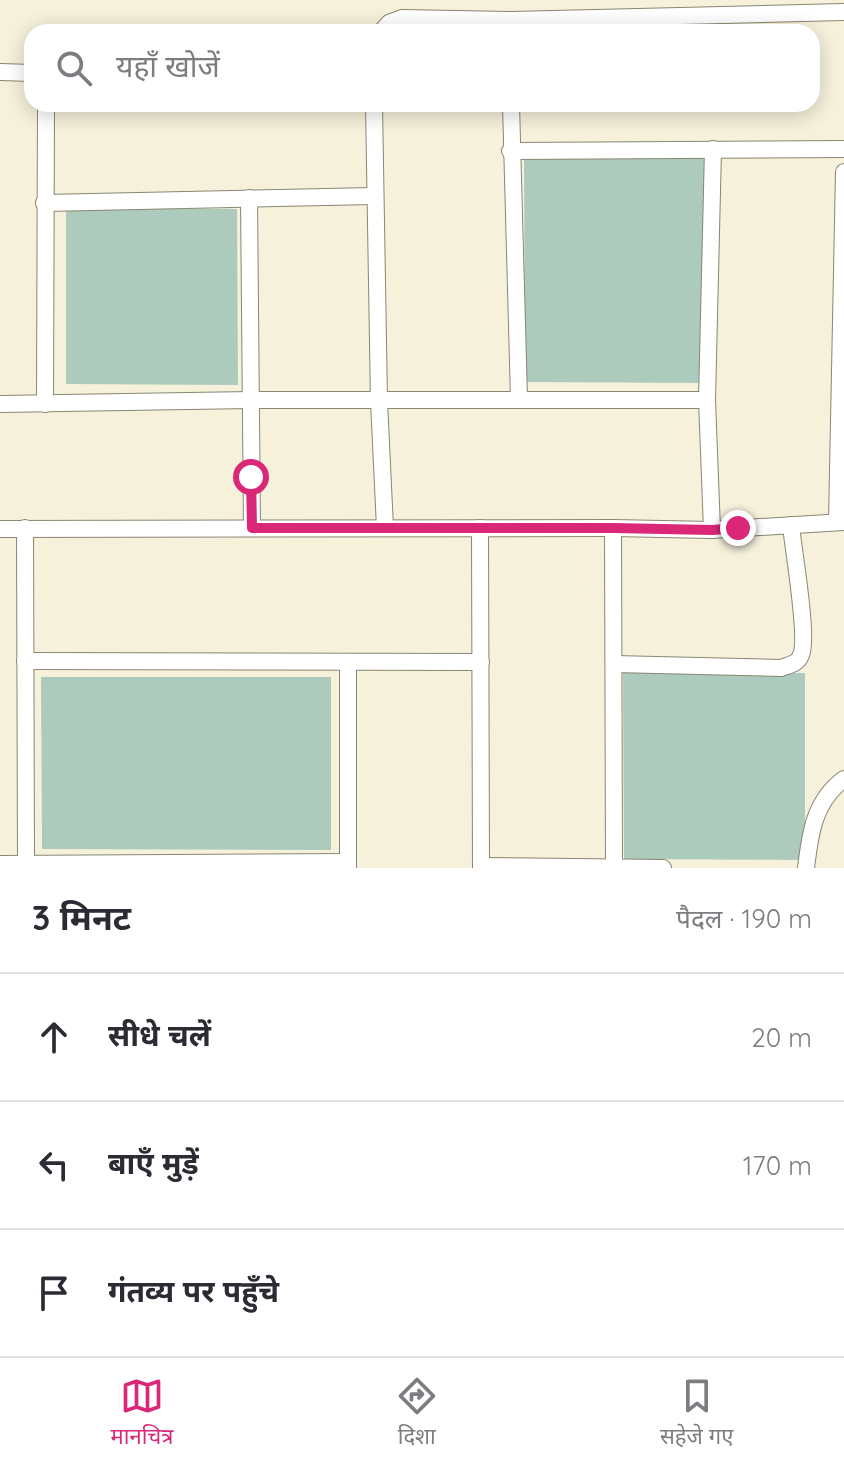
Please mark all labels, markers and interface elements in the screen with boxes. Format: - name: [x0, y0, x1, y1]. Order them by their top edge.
- search box: [24, 24, 820, 112]
- icon: search: [52, 46, 96, 90]
- text: यहाँ खोजें: [116, 47, 220, 85]
- route start: [233, 459, 269, 495]
- route end: [720, 510, 756, 546]
- text: 3 मिनट: [32, 896, 131, 939]
- text: पैदल · 190 m: [676, 902, 812, 935]
- icon: ahead: [32, 1015, 76, 1059]
- text: सीधे चलें: [108, 1016, 211, 1054]
- text: 20 m: [751, 1021, 812, 1054]
- icon: left: [32, 1143, 76, 1187]
- text: बाएँ मुड़ें: [108, 1144, 199, 1182]
- text: 170 m: [743, 1149, 812, 1182]
- icon: arrive: [32, 1271, 76, 1315]
- text: गंतव्य पर पहुँचे: [108, 1272, 279, 1310]
- tab: मानचित्र: [111, 1374, 174, 1453]
- tab: दिशा: [395, 1374, 439, 1453]
- tab: सहेजे गए: [660, 1374, 733, 1453]

